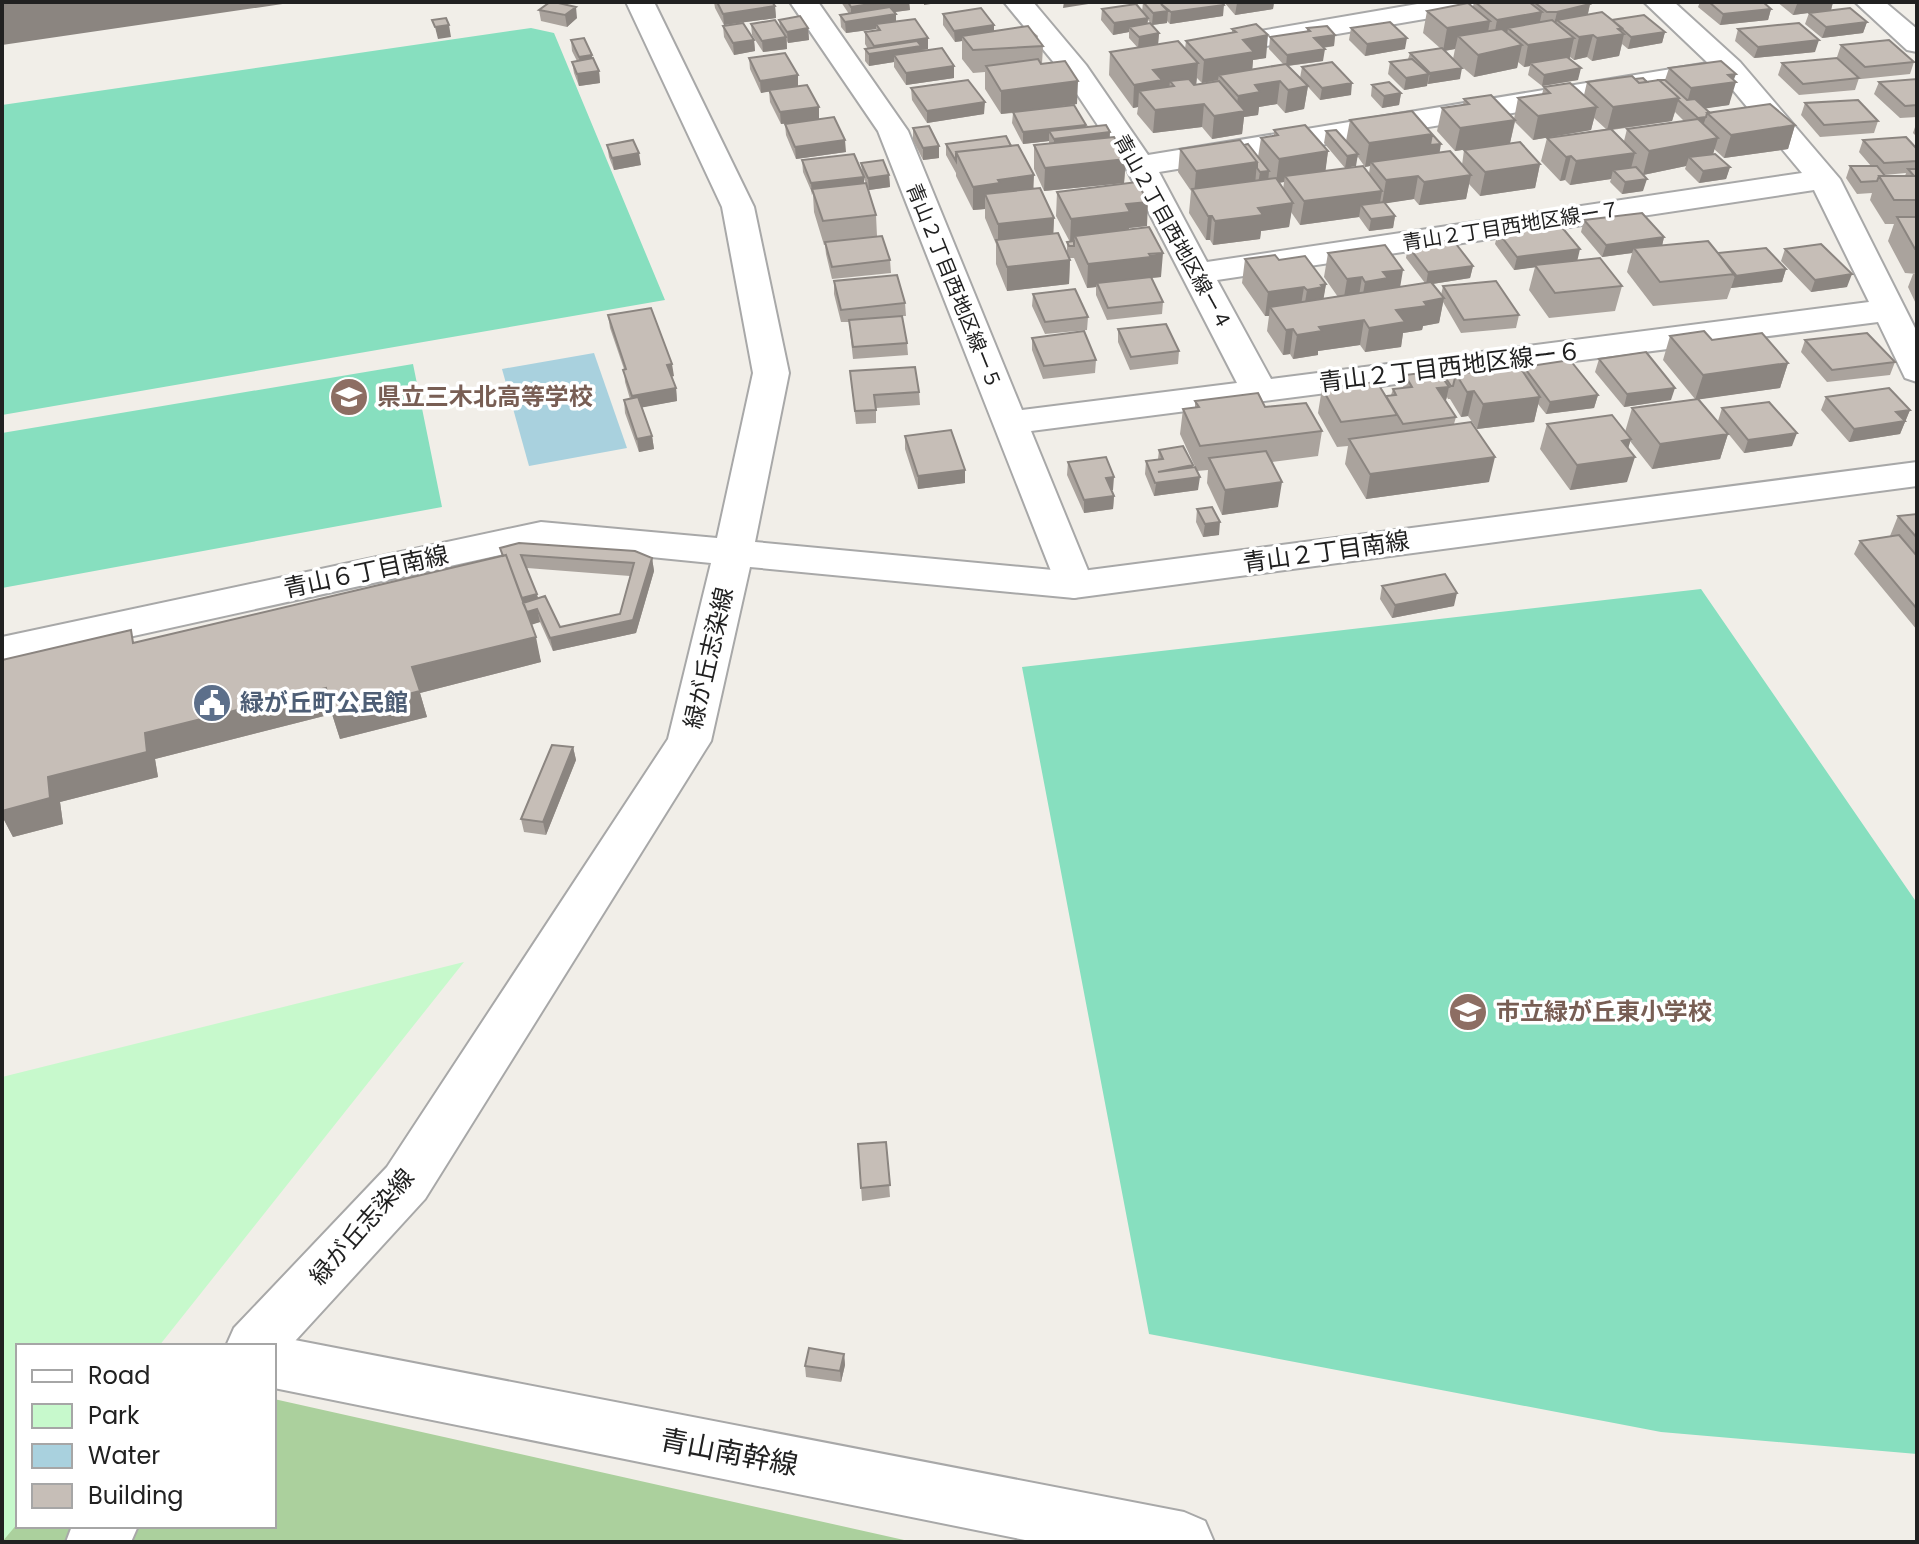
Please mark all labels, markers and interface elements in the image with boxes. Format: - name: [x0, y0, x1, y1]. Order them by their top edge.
- street label: 青山２丁目西地区線ー４: [1107, 129, 1239, 335]
- street label: 青山２丁目西地区線ー５: [900, 179, 1008, 393]
- street label: 青山２丁目西地区線ー７: [1400, 195, 1622, 257]
- street label: 青山２丁目西地区線ー６: [1317, 334, 1583, 399]
- school or university icon: 県立三木北高等学校: [328, 376, 370, 418]
- place label: 県立三木北高等学校: [377, 380, 593, 413]
- street label: 青山２丁目南線: [1240, 523, 1411, 580]
- street label: 青山６丁目南線: [280, 538, 451, 605]
- street label: 緑が丘志染線: [676, 584, 741, 732]
- public building icon: 緑が丘町公民館: [191, 682, 233, 724]
- place label: 緑が丘町公民館: [240, 686, 408, 719]
- school or university icon: 市立緑が丘東小学校: [1447, 991, 1489, 1033]
- place label: 市立緑が丘東小学校: [1496, 995, 1712, 1028]
- street label: 緑が丘志染線: [302, 1162, 421, 1292]
- legend: [16, 1344, 276, 1528]
- text: Road: [88, 1359, 150, 1392]
- text: Park: [88, 1399, 140, 1432]
- street label: 青山南幹線: [656, 1420, 801, 1485]
- text: Water: [88, 1439, 160, 1472]
- text: Building: [88, 1479, 184, 1512]

